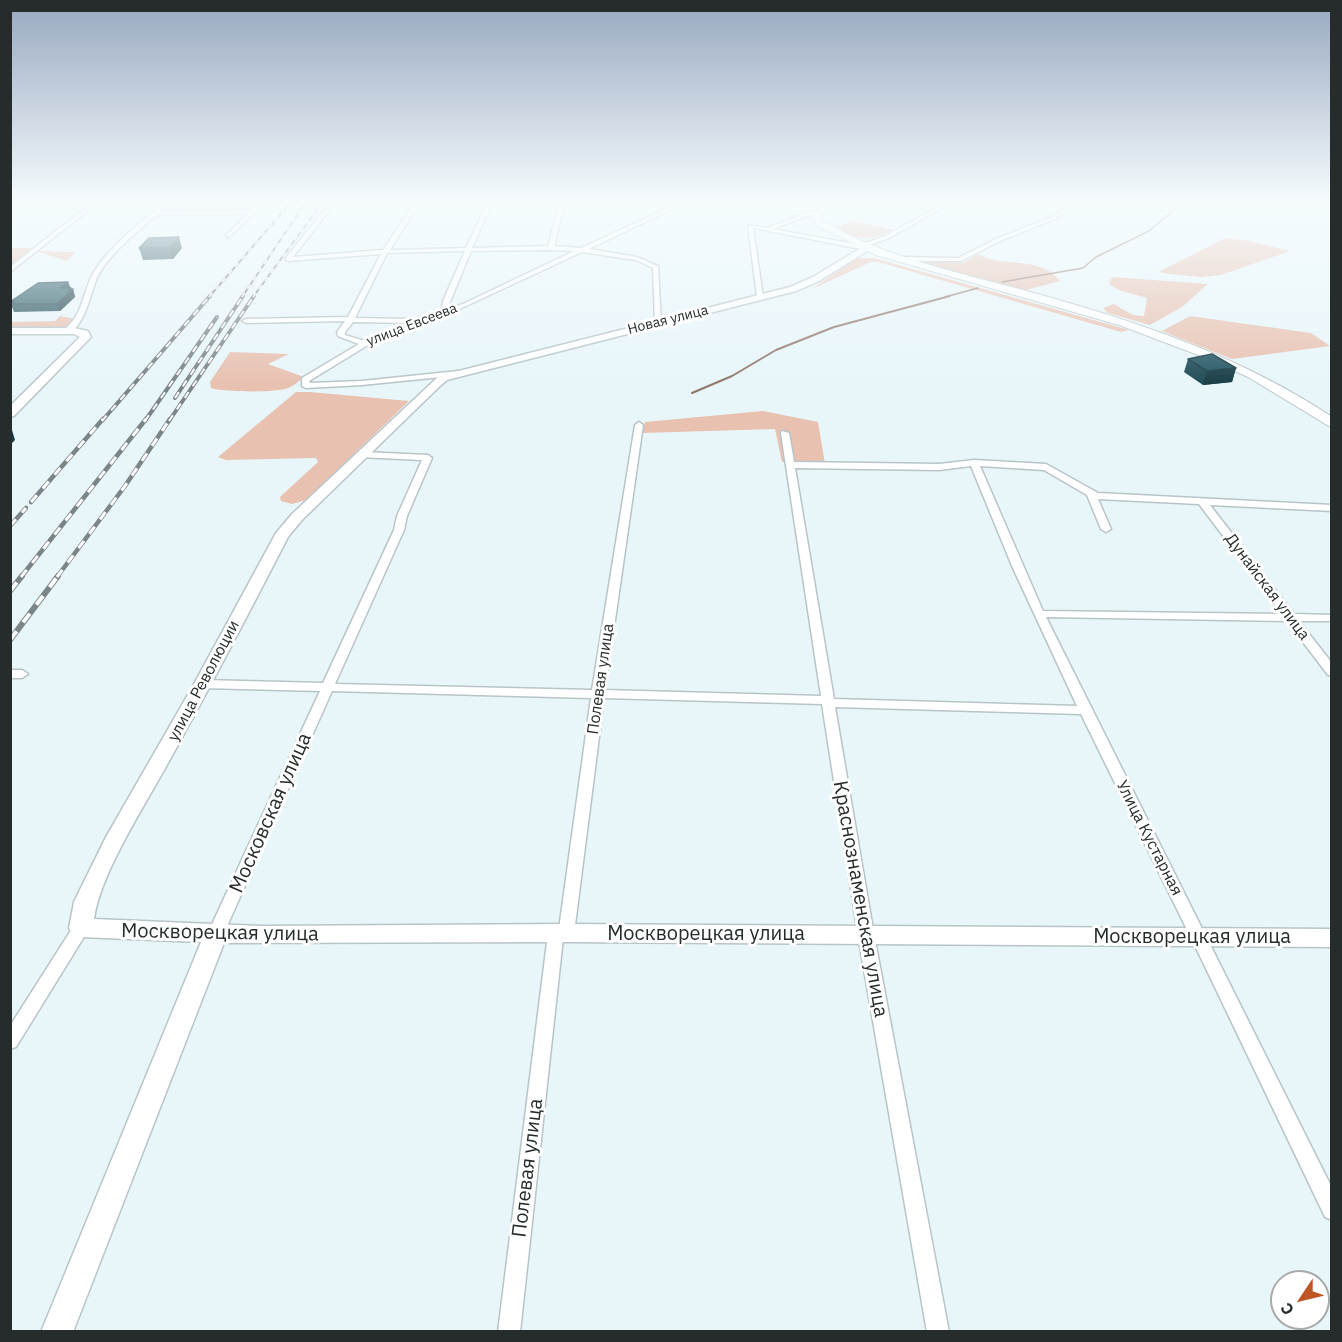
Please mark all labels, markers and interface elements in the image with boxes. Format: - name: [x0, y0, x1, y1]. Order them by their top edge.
- street label: улица Евсеева: [364, 300, 460, 350]
- street label: Новая улица: [626, 302, 710, 338]
- street label: Дунайская улица: [1221, 530, 1313, 644]
- street label: улица Революции: [164, 617, 244, 745]
- street label: Полевая улица: [584, 622, 618, 736]
- street label: Московская улица: [225, 729, 317, 897]
- street label: Улица Кустарная: [1112, 777, 1186, 899]
- street label: Краснознаменская улица: [827, 779, 893, 1019]
- street label: Москворецкая улица: [121, 919, 319, 947]
- street label: Москворецкая улица: [607, 922, 805, 946]
- street label: Москворецкая улица: [1093, 925, 1291, 949]
- street label: Полевая улица: [508, 1097, 548, 1239]
- north arrow: [1270, 1270, 1330, 1330]
- text: С: [1276, 1299, 1298, 1319]

